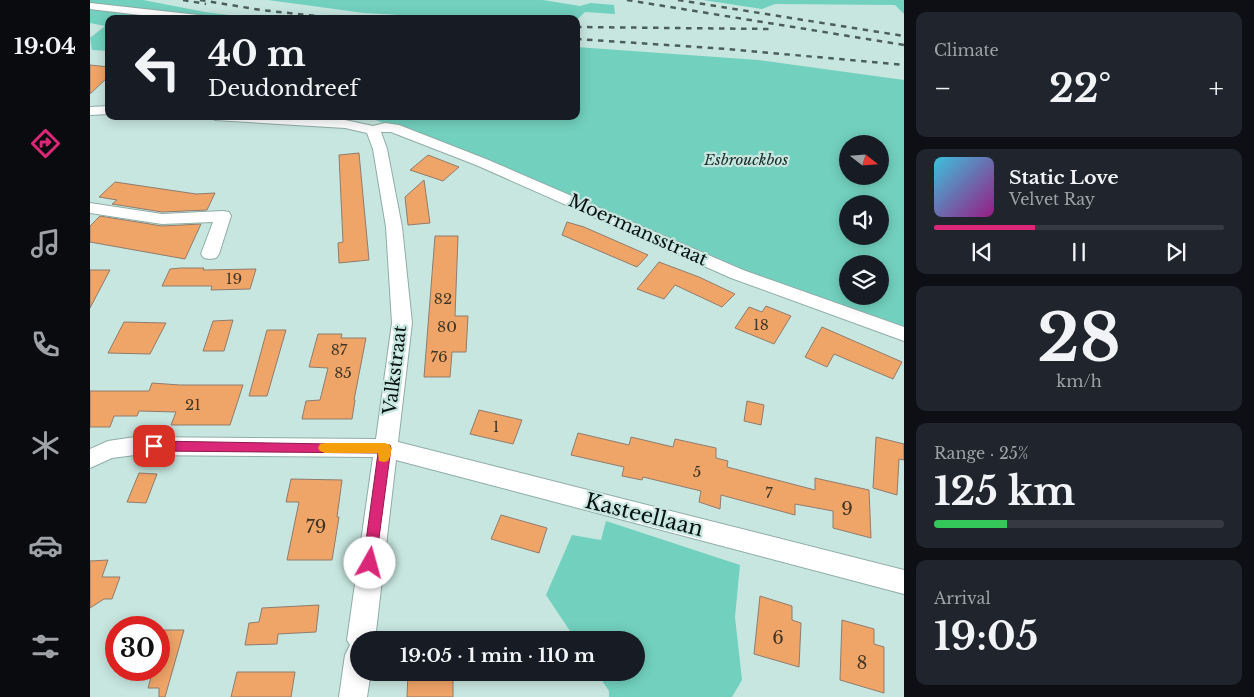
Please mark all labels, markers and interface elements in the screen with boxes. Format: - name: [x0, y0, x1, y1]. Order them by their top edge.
- text: 40 m: [208, 32, 306, 75]
- text: 19:04: [14, 33, 76, 60]
- icon: left: [125, 35, 190, 100]
- text: Climate: [934, 40, 999, 60]
- text: 22°: [1049, 65, 1111, 112]
- text: −: [934, 71, 952, 106]
- text: +: [1209, 71, 1224, 106]
- text: Deudondreef: [208, 75, 359, 102]
- icon: directions: [28, 126, 63, 161]
- north arrow: [839, 135, 889, 185]
- map controls: [839, 135, 889, 305]
- park label: Esbrouckbos: [703, 150, 788, 169]
- text: Static Love: [1009, 166, 1119, 189]
- street label: Moermansstraat: [565, 189, 711, 271]
- text: Velvet Ray: [1009, 189, 1095, 209]
- button: sound: [839, 195, 889, 245]
- icon: music: [28, 226, 63, 261]
- icon: previous: [968, 238, 996, 266]
- icon: pause: [1065, 238, 1093, 266]
- icon: next: [1162, 238, 1190, 266]
- button: layers: [839, 255, 889, 305]
- house number: 19: [226, 269, 242, 288]
- house number: 82: [434, 289, 452, 308]
- text: 28: [1037, 298, 1121, 379]
- house number: 18: [753, 315, 769, 334]
- house number: 80: [437, 317, 457, 336]
- street label: Valkstraat: [378, 324, 411, 417]
- icon: phone: [28, 327, 63, 362]
- house number: 87: [331, 340, 348, 359]
- house number: 76: [430, 347, 448, 366]
- house number: 85: [334, 363, 352, 382]
- text: km/h: [1056, 371, 1102, 391]
- house number: 21: [185, 395, 201, 414]
- house number: 1: [493, 417, 499, 436]
- pin: [133, 425, 175, 467]
- icon: climate: [28, 428, 63, 463]
- icon: arrive: [140, 432, 168, 460]
- text: Range · 25%: [934, 443, 1029, 463]
- house number: 5: [693, 462, 701, 481]
- text: 125 km: [934, 468, 1075, 515]
- house number: 7: [765, 483, 773, 502]
- street label: Kasteellaan: [582, 488, 706, 542]
- house number: 9: [841, 498, 853, 520]
- house number: 79: [306, 516, 326, 538]
- icon: car: [28, 528, 63, 563]
- position arrow: [343, 536, 395, 588]
- text: Arrival: [934, 588, 991, 608]
- text: 19:05: [934, 613, 1038, 660]
- speed limit sign: 30: [105, 616, 170, 681]
- house number: 6: [772, 627, 784, 649]
- icon: filters: [28, 629, 63, 664]
- text: 19:05 · 1 min · 110 m: [400, 644, 595, 667]
- house number: 8: [857, 652, 867, 674]

